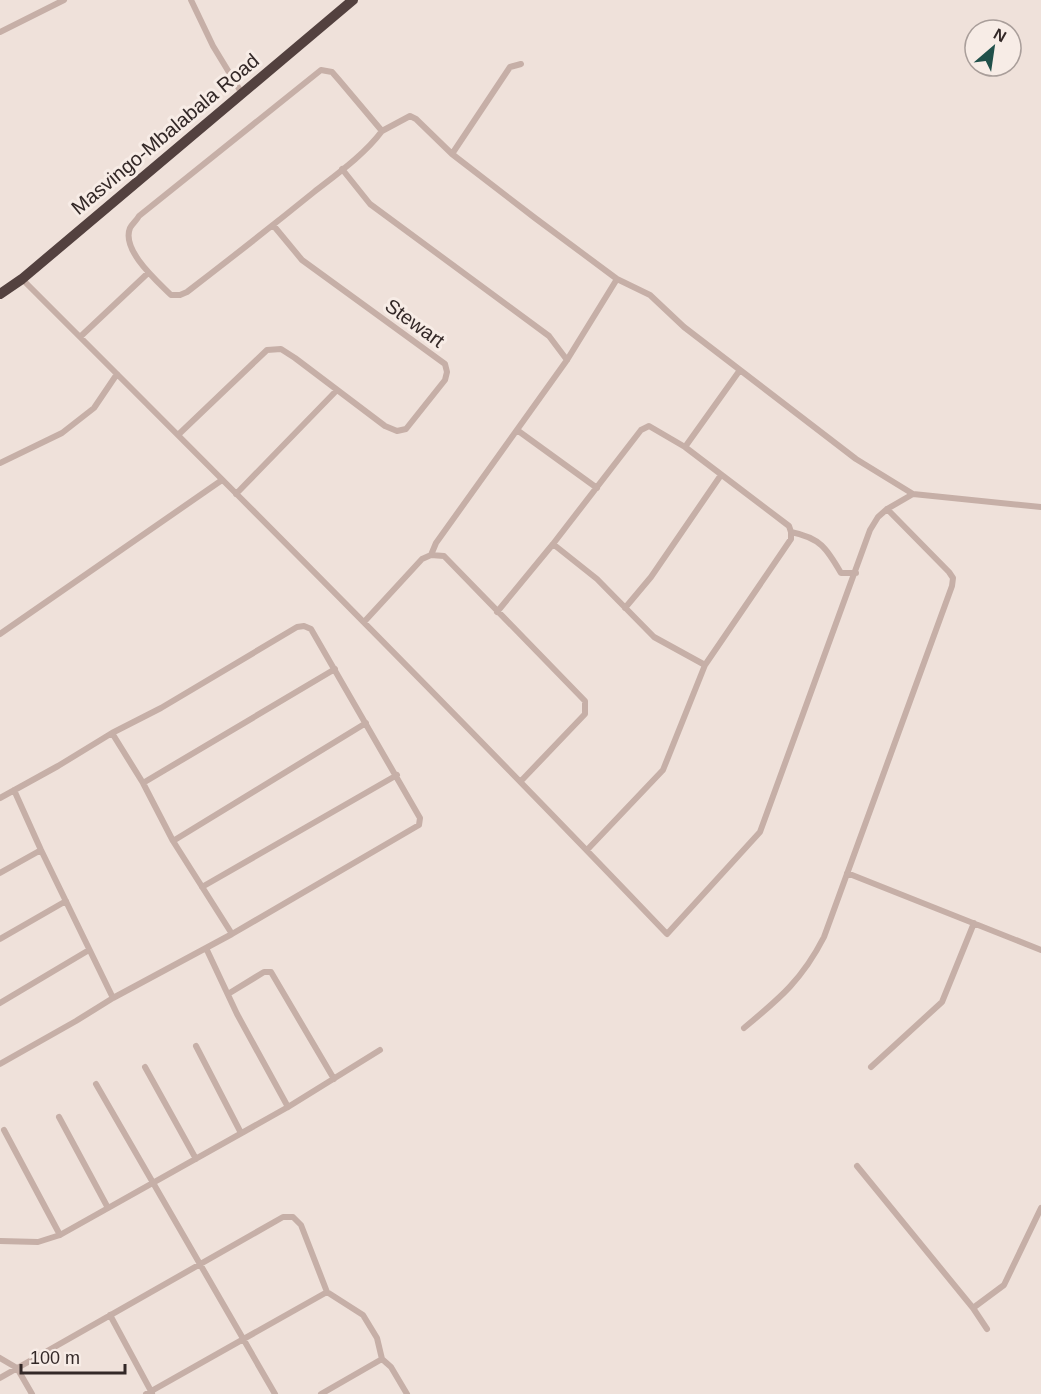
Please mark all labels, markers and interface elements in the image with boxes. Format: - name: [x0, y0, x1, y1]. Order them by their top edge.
- north arrow: [963, 18, 1023, 78]
- text: N: [991, 25, 1009, 46]
- street label: Masvingo-Mbalabala Road: [67, 49, 263, 219]
- street label: Stewart: [381, 294, 449, 352]
- scale bar: [21, 1337, 124, 1375]
- text: 100 m: [30, 1348, 80, 1368]

